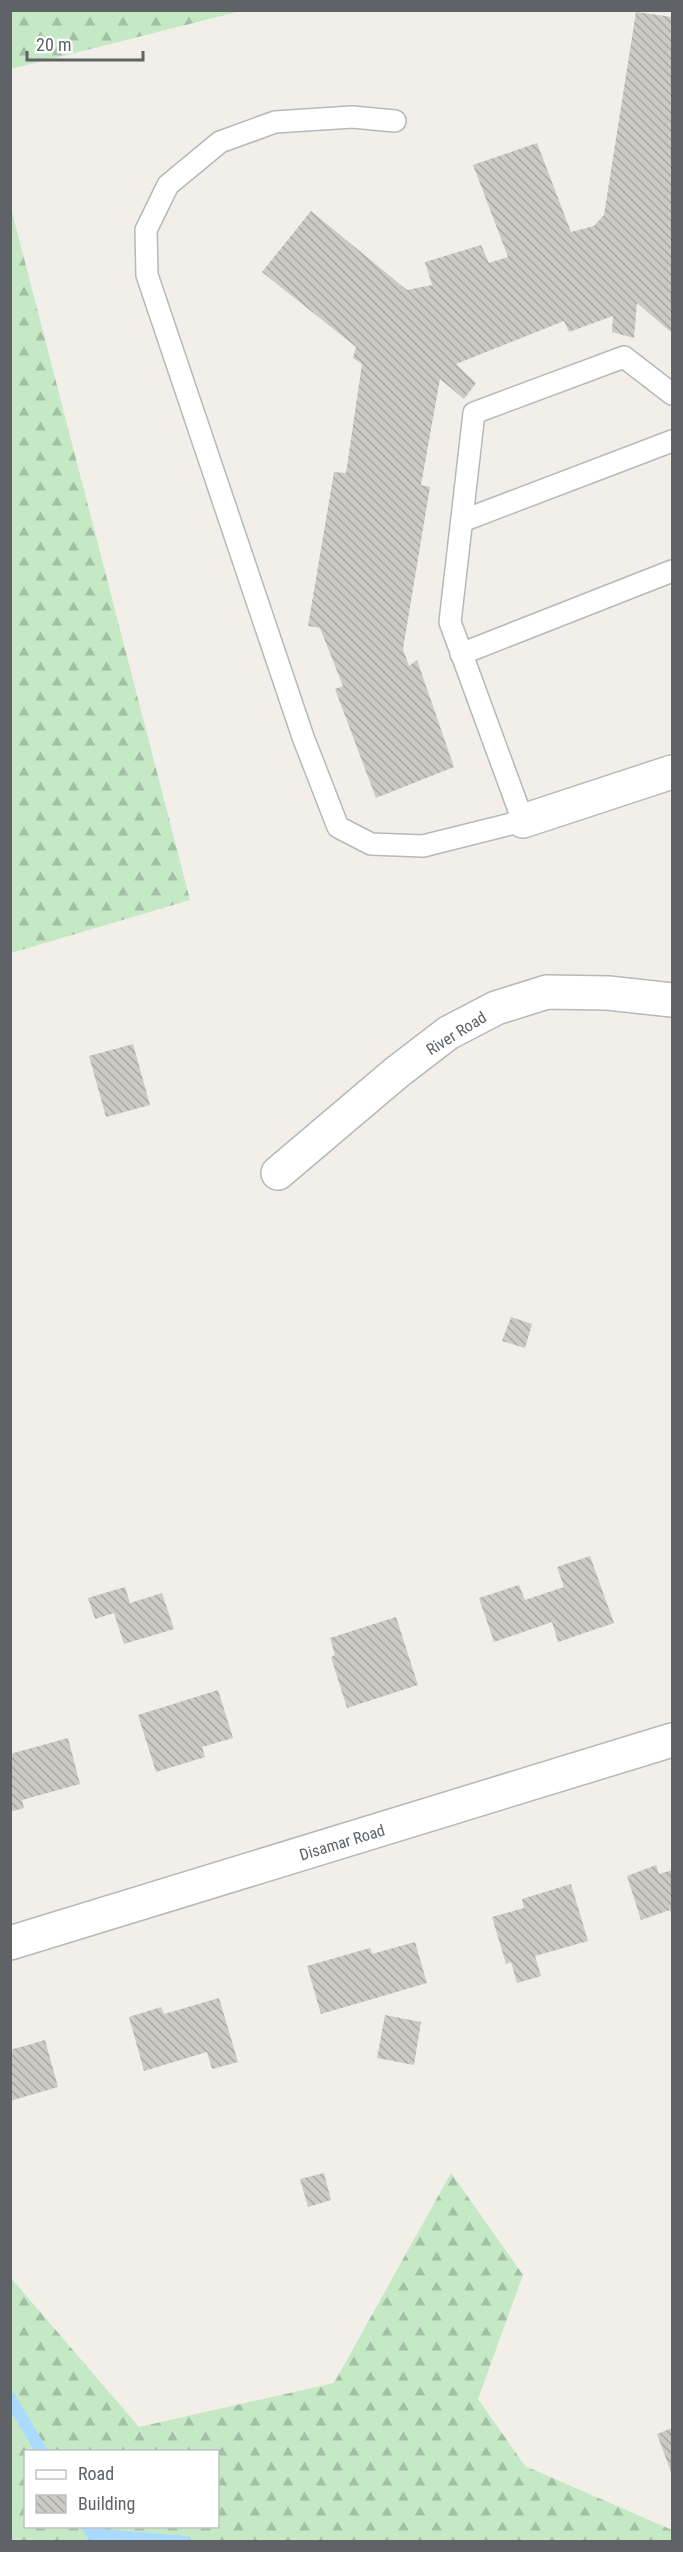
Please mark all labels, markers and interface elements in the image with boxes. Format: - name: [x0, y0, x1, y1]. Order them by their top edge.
- scale bar: [27, 24, 142, 62]
- text: 20 m: [36, 34, 71, 55]
- street label: River Road: [423, 1008, 490, 1059]
- street label: Disamar Road: [297, 1821, 387, 1864]
- legend: [24, 2450, 219, 2528]
- text: Road: [78, 2463, 114, 2484]
- text: Building: [78, 2493, 135, 2514]

